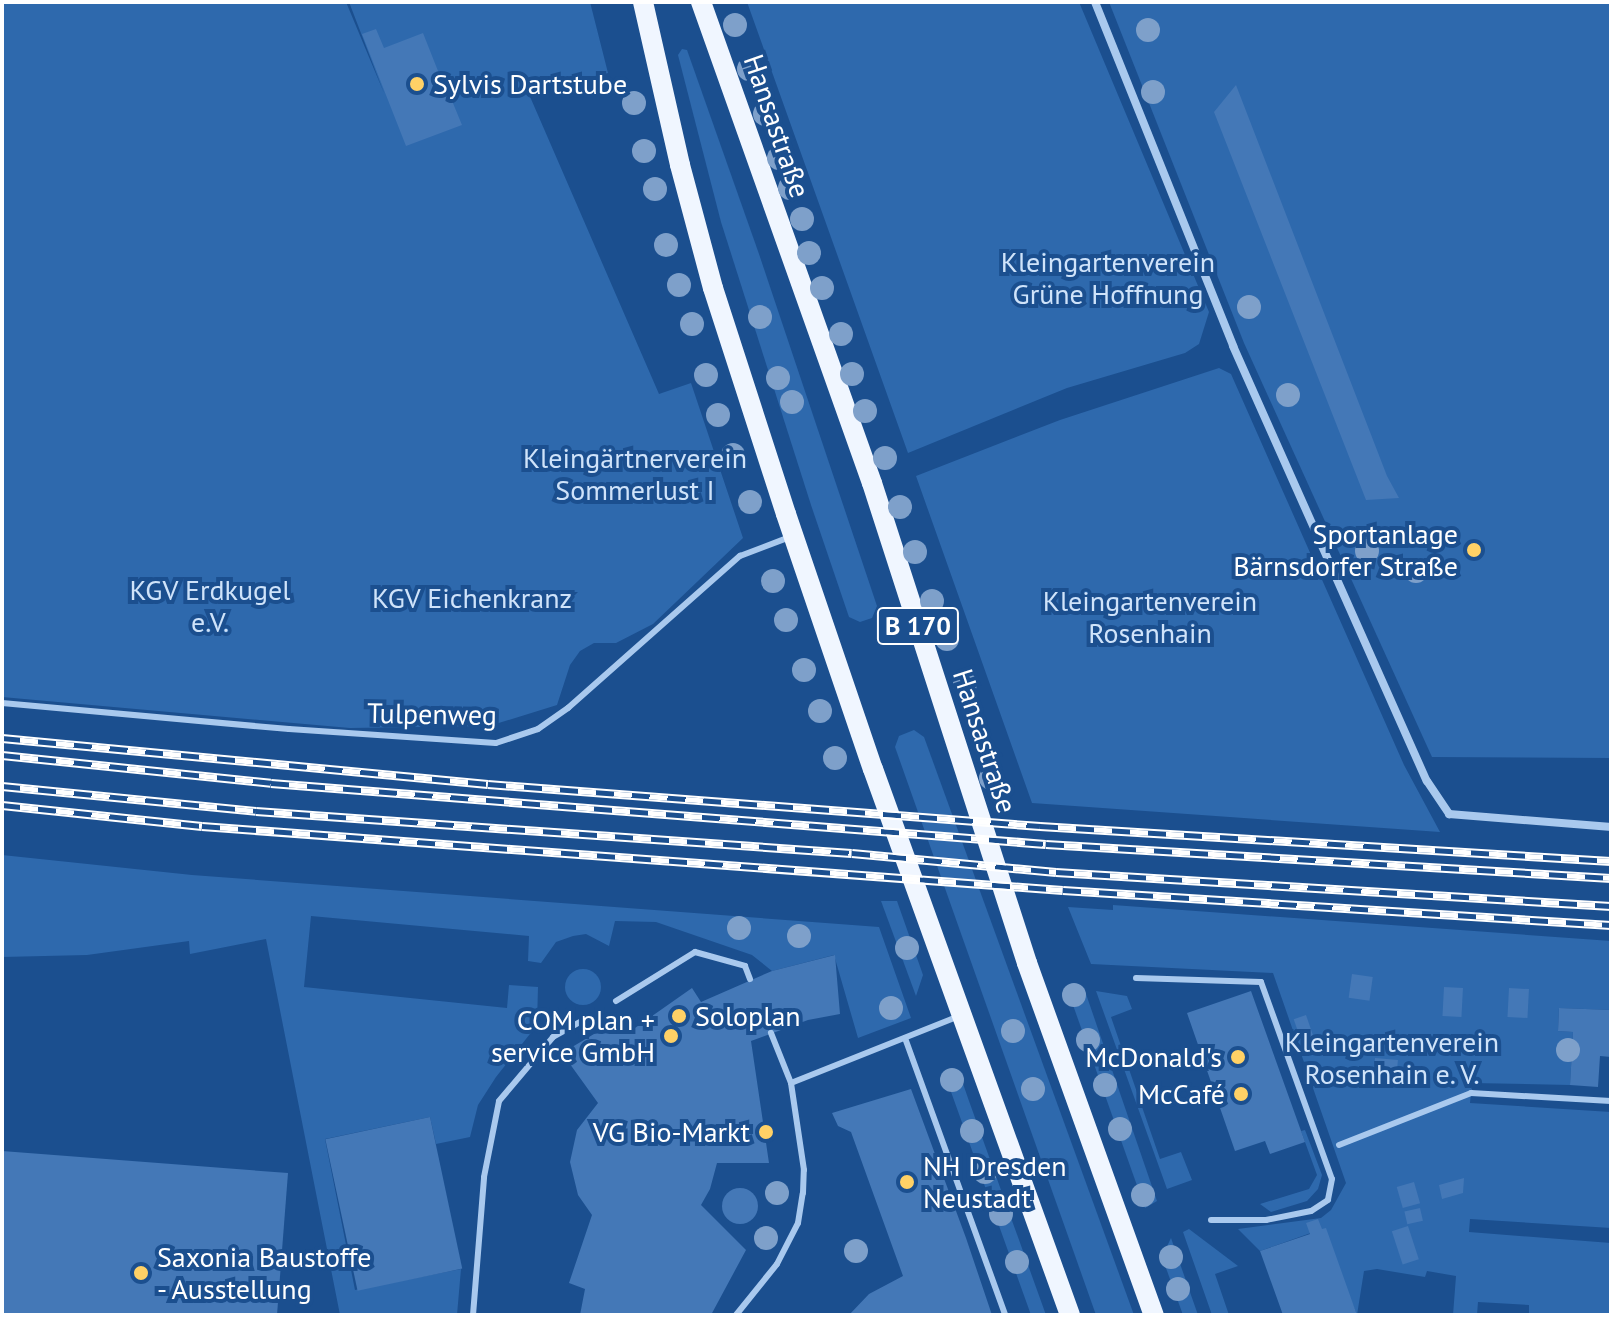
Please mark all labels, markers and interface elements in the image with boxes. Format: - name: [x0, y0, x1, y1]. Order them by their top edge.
- street label: Hansastraße: [737, 50, 817, 202]
- place label: Sylvis Dartstube: [433, 67, 627, 101]
- marker: Sylvis Dartstube: [408, 75, 426, 93]
- park label: Kleingartenverein Grüne Hoffnung: [1001, 245, 1215, 311]
- park label: Kleingärtnerverein Sommerlust I: [523, 441, 747, 507]
- place label: Sportanlage Bärnsdorfer Straße: [1233, 517, 1458, 583]
- marker: Sportanlage Bärnsdorfer Straße: [1465, 541, 1483, 559]
- park label: KGV Erdkugel e.V.: [129, 573, 291, 639]
- park label: KGV Eichenkranz: [372, 581, 572, 615]
- park label: Kleingartenverein Rosenhain: [1043, 584, 1257, 650]
- road number: B 170: [876, 604, 960, 648]
- street label: Hansastraße: [946, 665, 1024, 817]
- street label: Tulpenweg: [367, 696, 497, 732]
- place label: Soloplan: [695, 999, 801, 1033]
- place label: COM plan + service GmbH: [491, 1003, 655, 1069]
- marker: Soloplan: [670, 1007, 688, 1025]
- park label: Kleingartenverein Rosenhain e. V.: [1285, 1025, 1499, 1091]
- marker: COM plan + service GmbH: [662, 1027, 680, 1045]
- place label: McDonald's: [1085, 1040, 1222, 1074]
- marker: McDonald's: [1229, 1048, 1247, 1066]
- place label: McCafé: [1138, 1077, 1225, 1111]
- marker: McCafé: [1232, 1085, 1250, 1103]
- place label: VG Bio-Markt: [593, 1115, 750, 1149]
- marker: VG Bio-Markt: [757, 1123, 775, 1141]
- place label: NH Dresden Neustadt: [923, 1149, 1067, 1215]
- marker: NH Dresden Neustadt: [898, 1173, 916, 1191]
- place label: Saxonia Baustoffe - Ausstellung: [157, 1240, 371, 1306]
- marker: Saxonia Baustoffe - Ausstellung: [132, 1264, 150, 1282]

